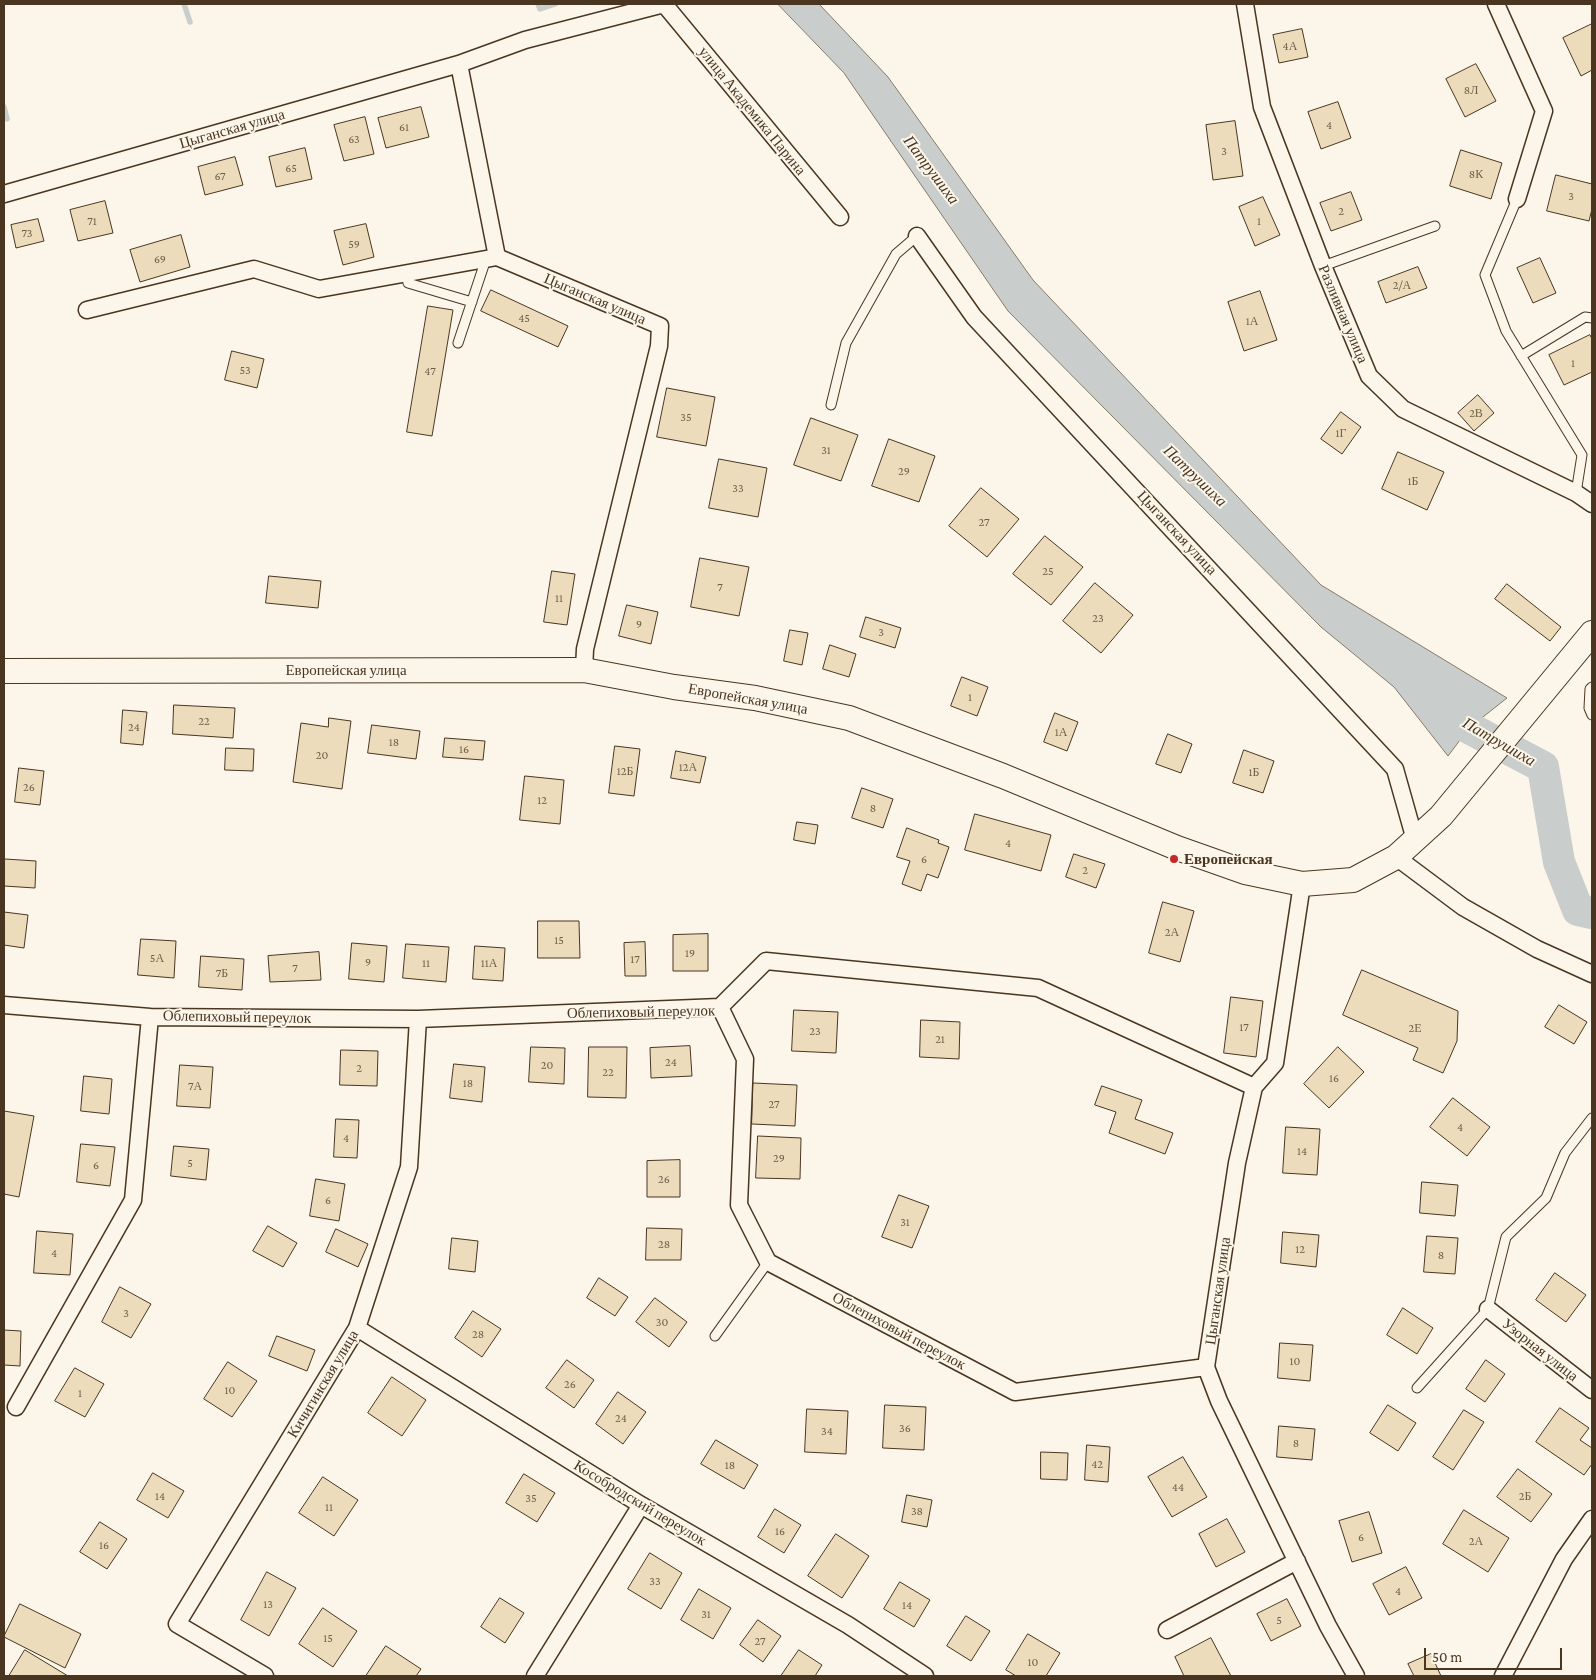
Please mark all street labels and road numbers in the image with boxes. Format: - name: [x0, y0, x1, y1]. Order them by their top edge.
- street label: улица Академика Парина: [695, 43, 809, 179]
- street label: Цыганская улица: [177, 105, 287, 153]
- street label: Разливная улица: [1314, 262, 1372, 366]
- street label: Цыганская улица: [541, 269, 649, 329]
- street label: Цыганская улица: [1133, 487, 1221, 579]
- street label: Европейская улица: [285, 661, 407, 679]
- street label: Европейская улица: [687, 680, 809, 718]
- street label: Облепиховый переулок: [567, 1002, 715, 1022]
- street label: Облепиховый переулок: [163, 1007, 311, 1027]
- street label: Цыганская улица: [1202, 1236, 1234, 1346]
- street label: Облепиховый переулок: [829, 1288, 969, 1374]
- street label: Узорная улица: [1498, 1315, 1582, 1385]
- street label: Кичигинская улица: [284, 1327, 362, 1441]
- street label: Кособродский переулок: [570, 1456, 710, 1550]

